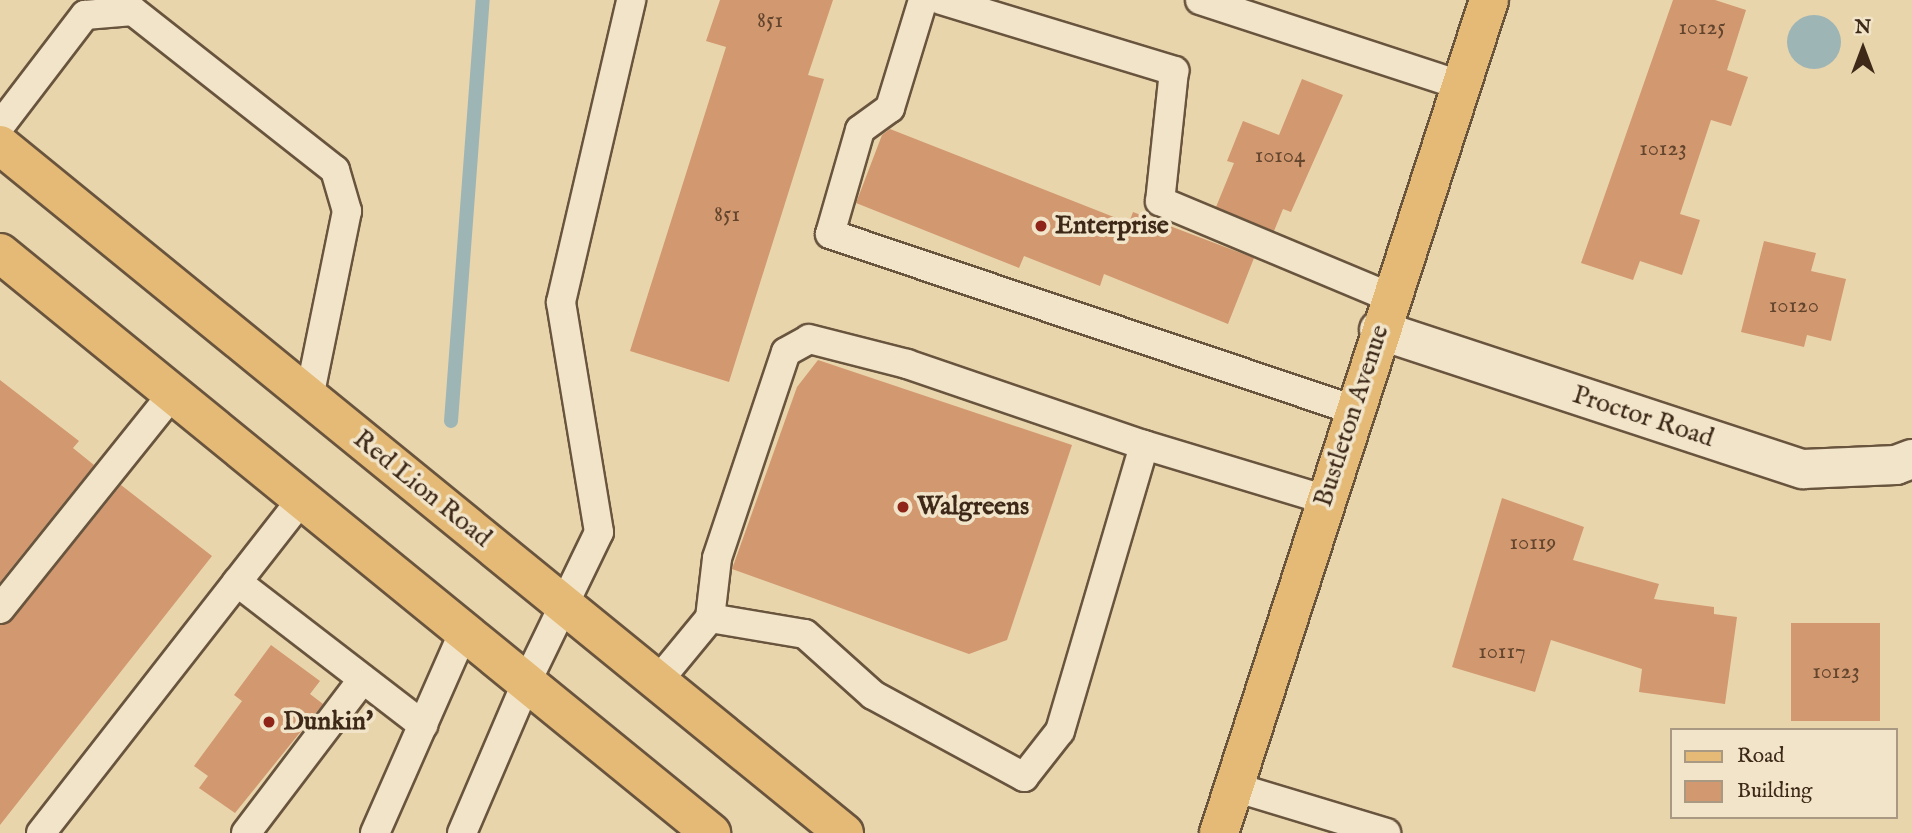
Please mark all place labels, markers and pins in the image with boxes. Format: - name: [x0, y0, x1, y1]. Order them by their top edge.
- place label: Enterprise: [1055, 210, 1169, 242]
- marker: Enterprise: [1033, 218, 1049, 234]
- place label: Walgreens: [917, 491, 1029, 523]
- marker: Walgreens: [895, 499, 911, 515]
- place label: Dunkin': [283, 706, 373, 738]
- marker: Dunkin': [261, 714, 277, 730]

